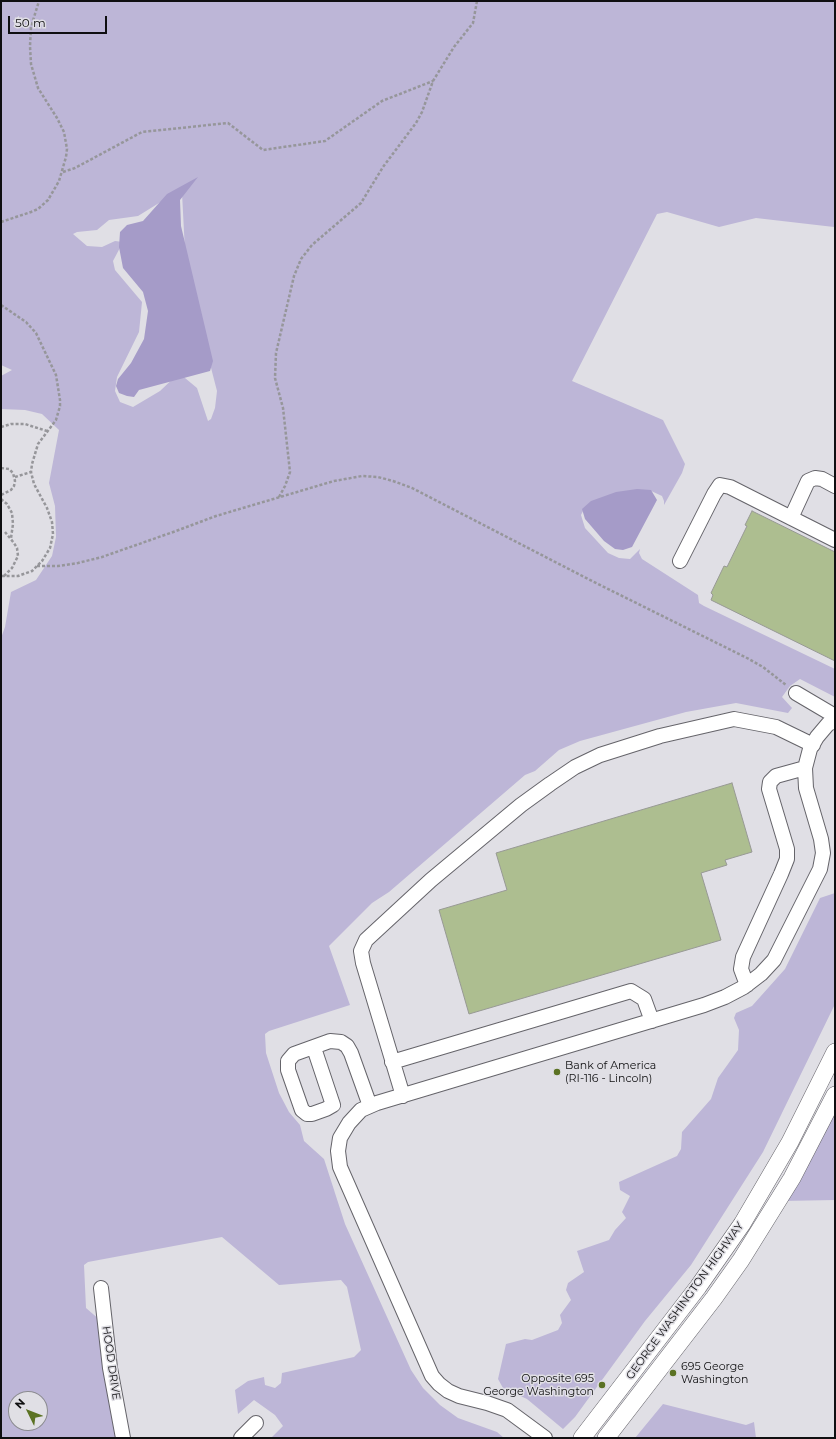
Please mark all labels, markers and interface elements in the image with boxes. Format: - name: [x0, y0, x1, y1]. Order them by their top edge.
- scale bar: [10, 8, 109, 34]
- text: 50 m: [15, 15, 46, 30]
- place label: Bank of America (RI-116 - Lincoln): [565, 1059, 656, 1085]
- marker: Bank of America (RI-116 - Lincoln): [552, 1067, 562, 1077]
- street label: GEORGE WASHINGTON HIGHWAY: [624, 1220, 746, 1382]
- street label: HOOD DRIVE: [99, 1325, 123, 1401]
- place label: 695 George Washington: [681, 1360, 748, 1386]
- marker: 695 George Washington: [668, 1368, 678, 1378]
- place label: Opposite 695 George Washington: [483, 1372, 594, 1398]
- marker: Opposite 695 George Washington: [597, 1380, 607, 1390]
- north arrow: [8, 1391, 48, 1431]
- text: N: [12, 1395, 28, 1412]

